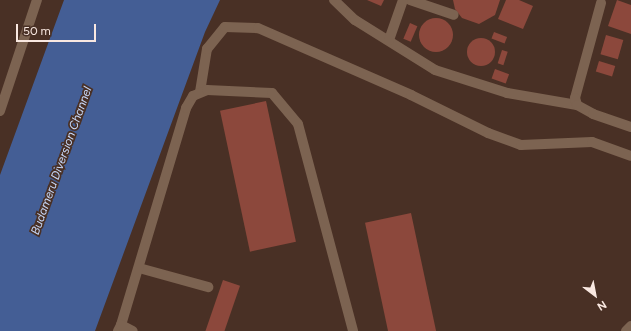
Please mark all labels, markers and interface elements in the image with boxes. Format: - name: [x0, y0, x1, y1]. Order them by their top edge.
- scale bar: [18, 16, 98, 42]
- text: 50 m: [23, 24, 51, 38]
- water label: Budameru Diversion Channel: [28, 85, 96, 237]
- north arrow: [575, 275, 615, 315]
- text: N: [595, 298, 609, 313]

